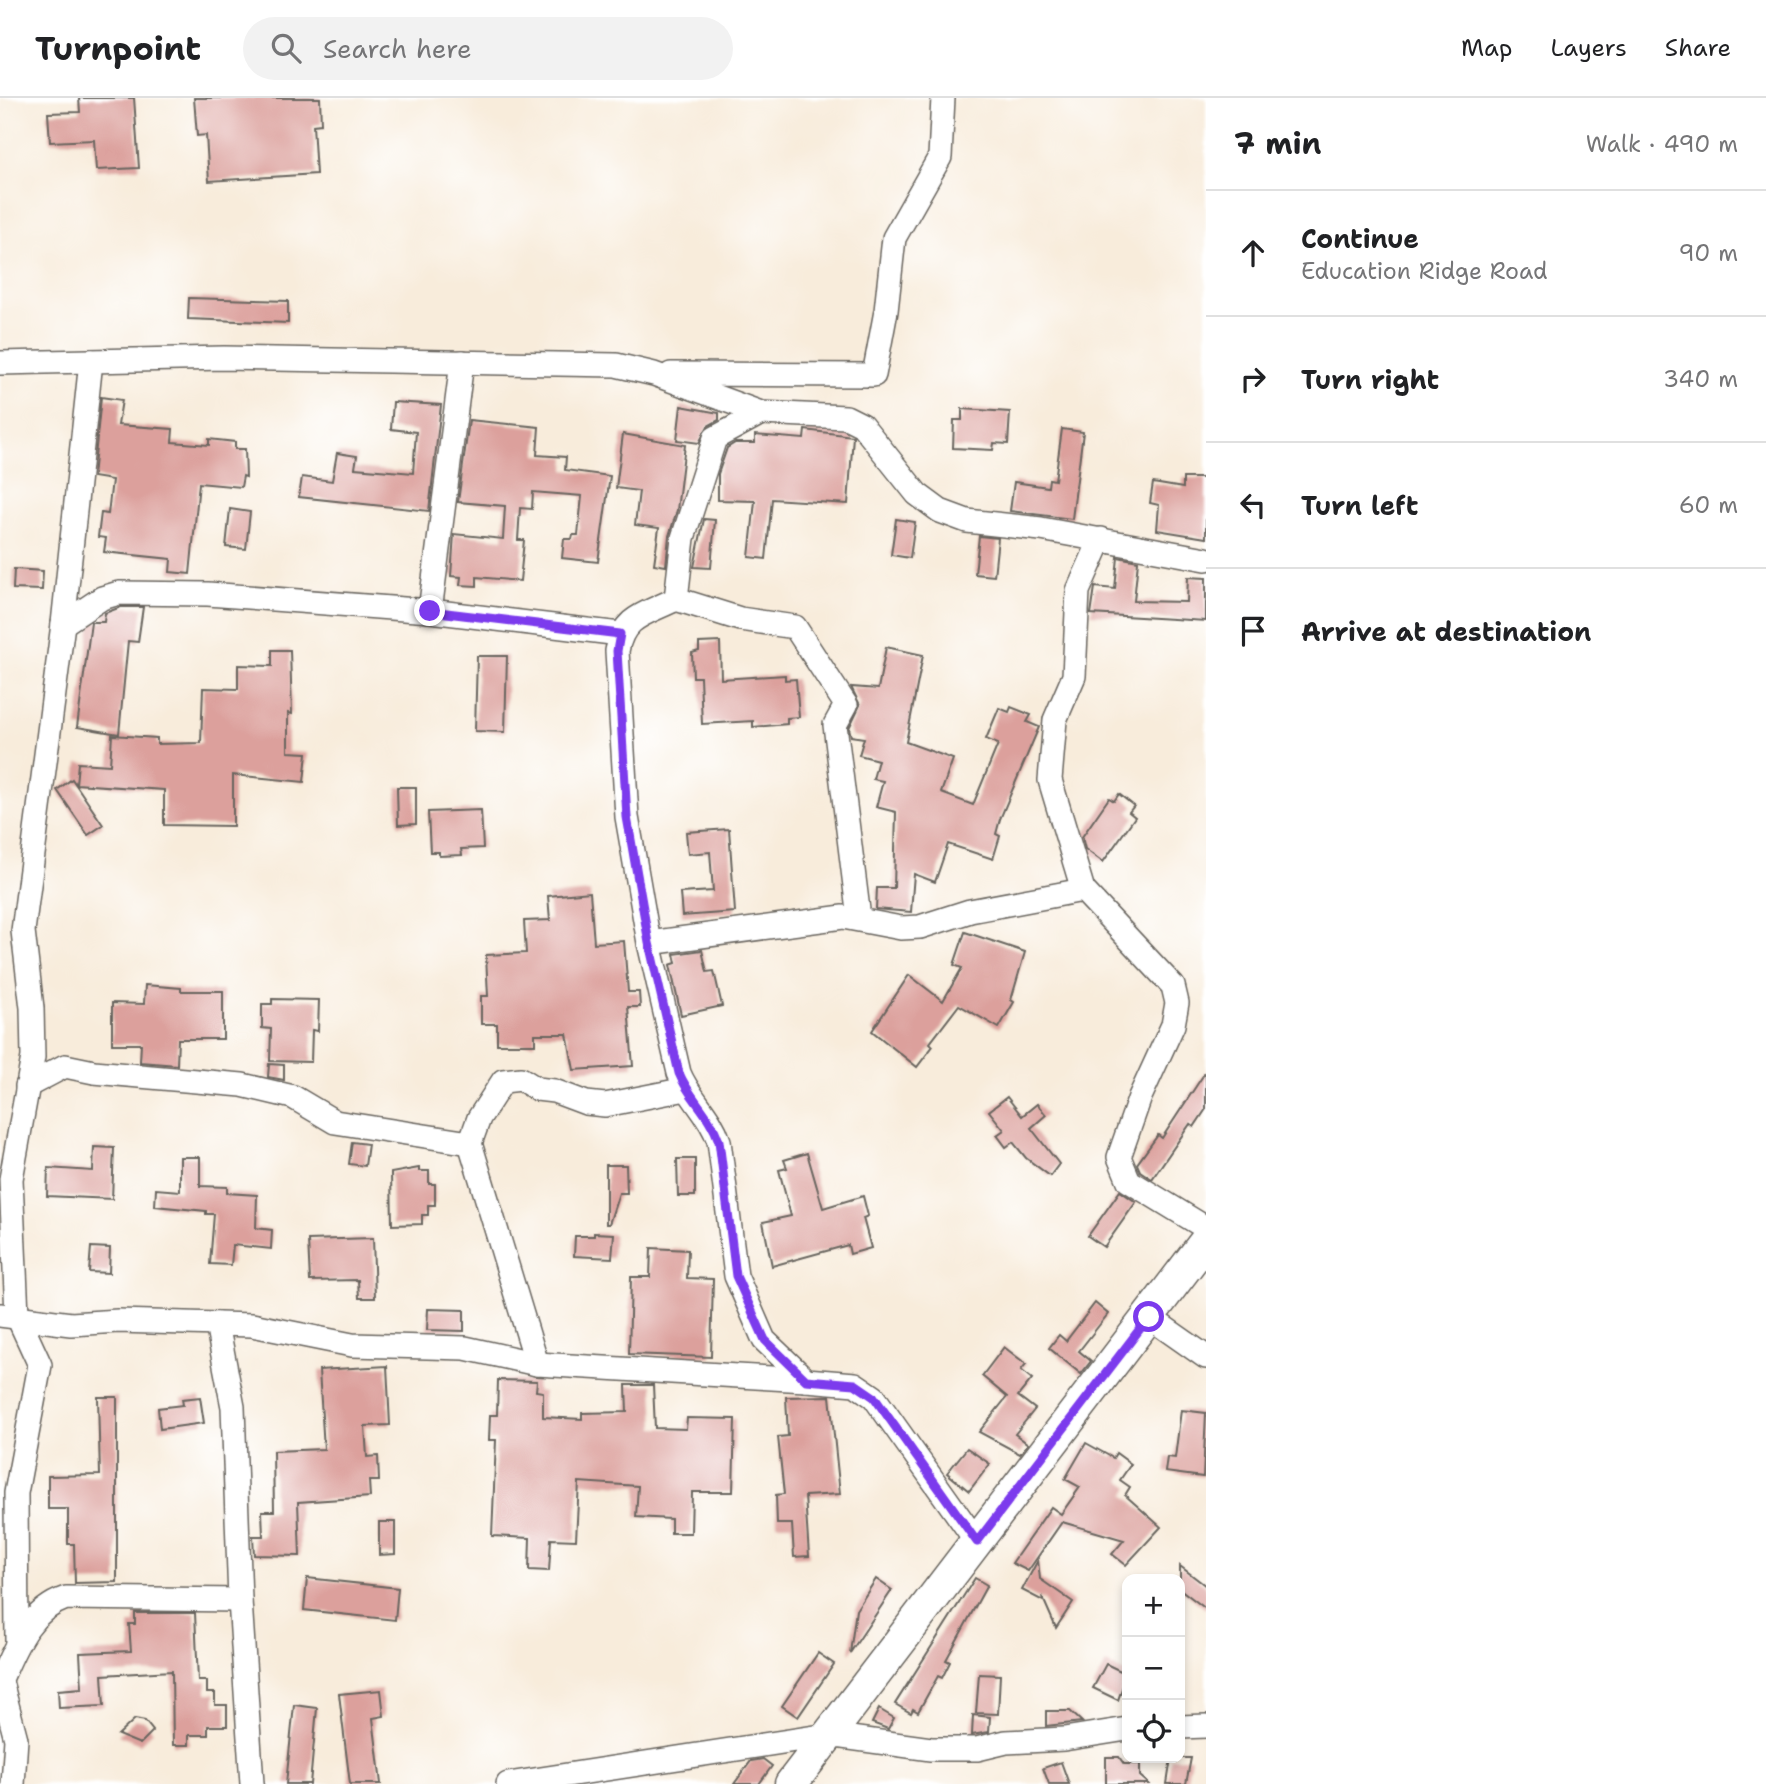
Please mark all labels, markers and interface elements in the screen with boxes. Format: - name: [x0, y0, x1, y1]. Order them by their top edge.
- search box: [243, 17, 733, 80]
- text: Turnpoint: [35, 26, 201, 71]
- icon: search: [267, 29, 305, 67]
- text: Search here: [323, 31, 472, 66]
- text: Map: [1461, 32, 1512, 64]
- text: Layers: [1550, 32, 1627, 64]
- text: Share: [1665, 32, 1731, 64]
- text: 7 min: [1234, 123, 1321, 164]
- text: Walk · 490 m: [1586, 129, 1738, 159]
- text: Continue: [1301, 221, 1419, 256]
- icon: ahead: [1234, 234, 1272, 272]
- text: 90 m: [1678, 238, 1738, 268]
- text: Education Ridge Road: [1301, 256, 1548, 286]
- icon: right: [1234, 360, 1272, 398]
- text: Turn right: [1301, 362, 1439, 397]
- text: 340 m: [1663, 364, 1738, 394]
- icon: left: [1234, 486, 1272, 524]
- text: Turn left: [1301, 488, 1418, 523]
- text: 60 m: [1679, 490, 1738, 520]
- route end: [414, 595, 445, 626]
- icon: arrive: [1234, 612, 1272, 650]
- text: Arrive at destination: [1301, 614, 1591, 649]
- route start: [1133, 1301, 1164, 1332]
- map controls: [1122, 1574, 1185, 1763]
- button: +: [1122, 1574, 1185, 1637]
- button: −: [1122, 1637, 1185, 1700]
- button: locate: [1122, 1700, 1185, 1763]

